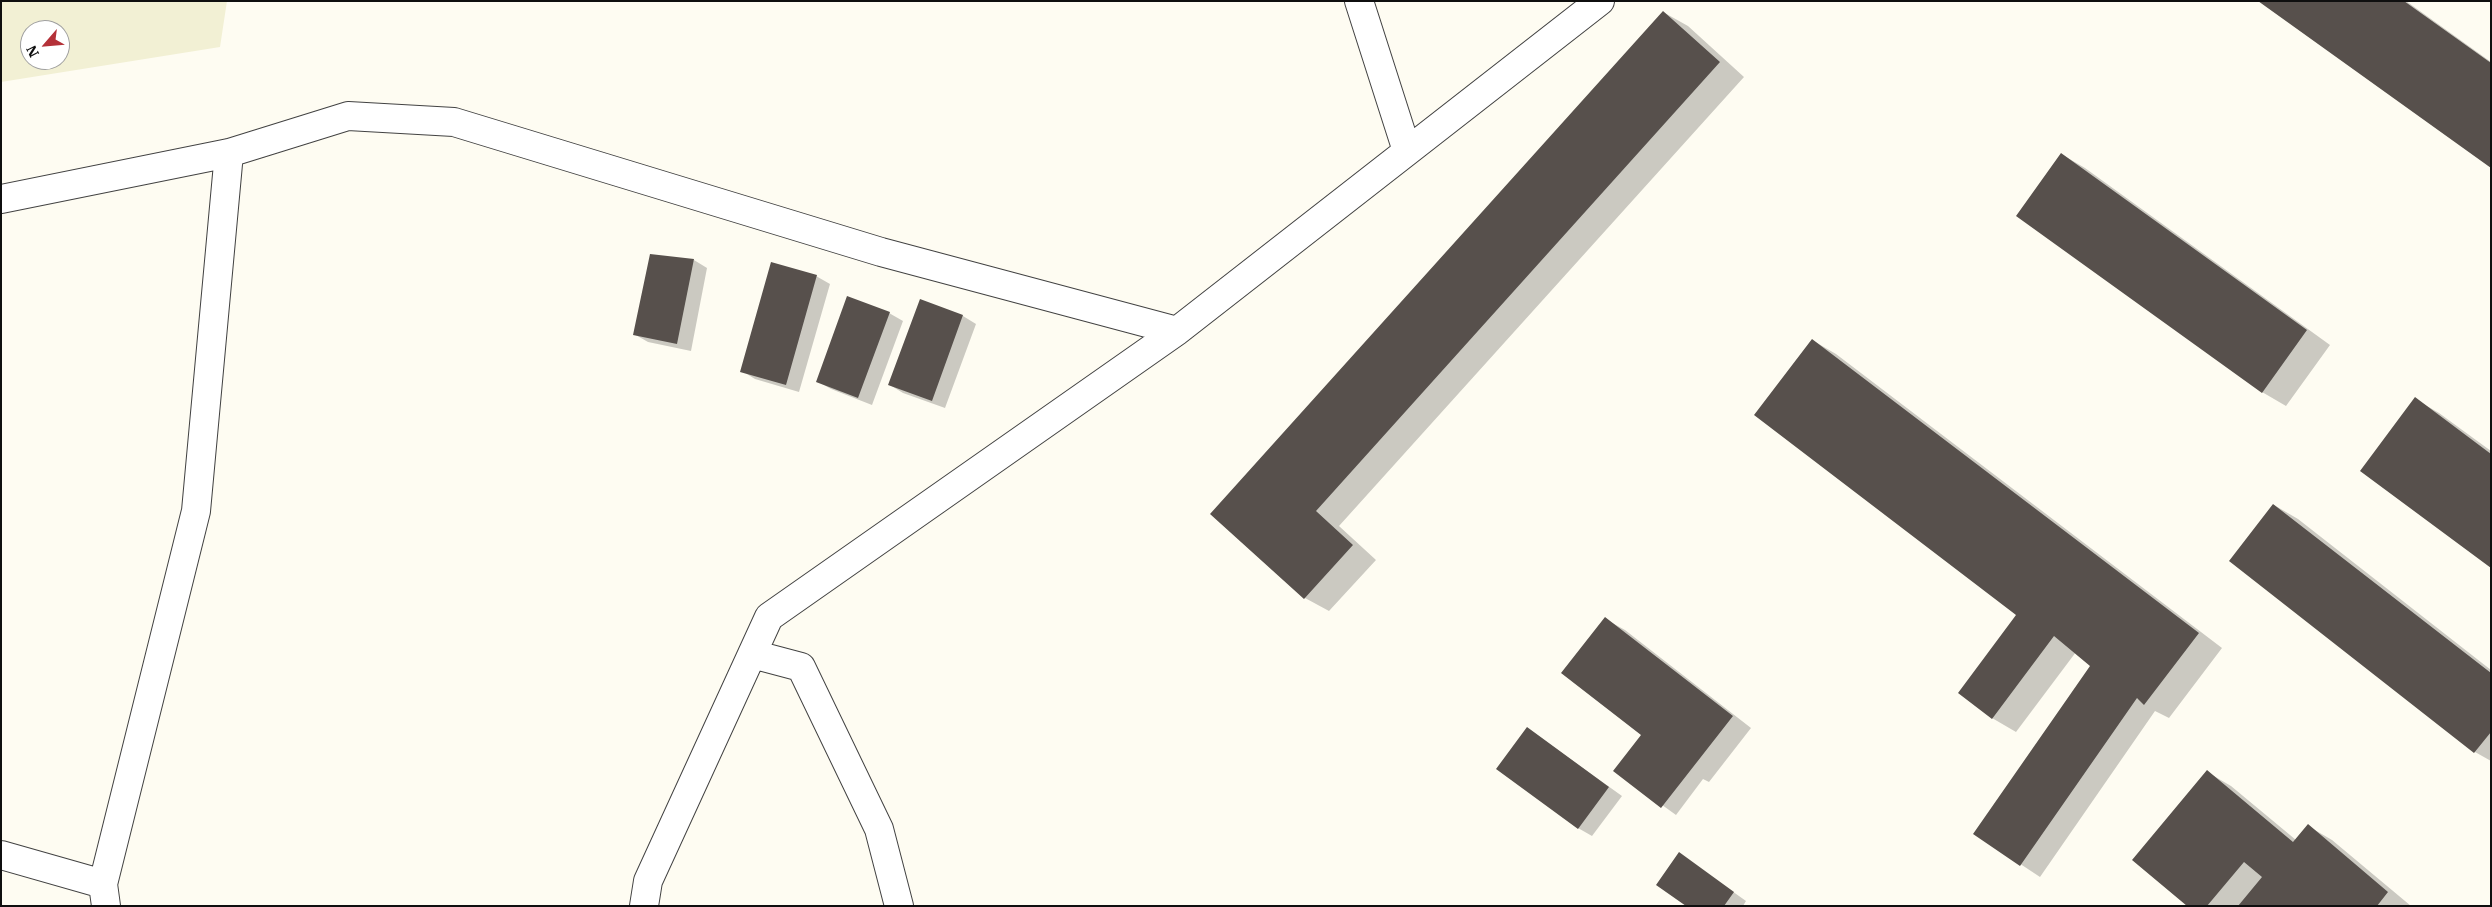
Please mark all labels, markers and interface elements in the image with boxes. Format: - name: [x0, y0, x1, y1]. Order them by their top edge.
- north arrow: [20, 20, 70, 70]
- text: N: [22, 42, 43, 60]

